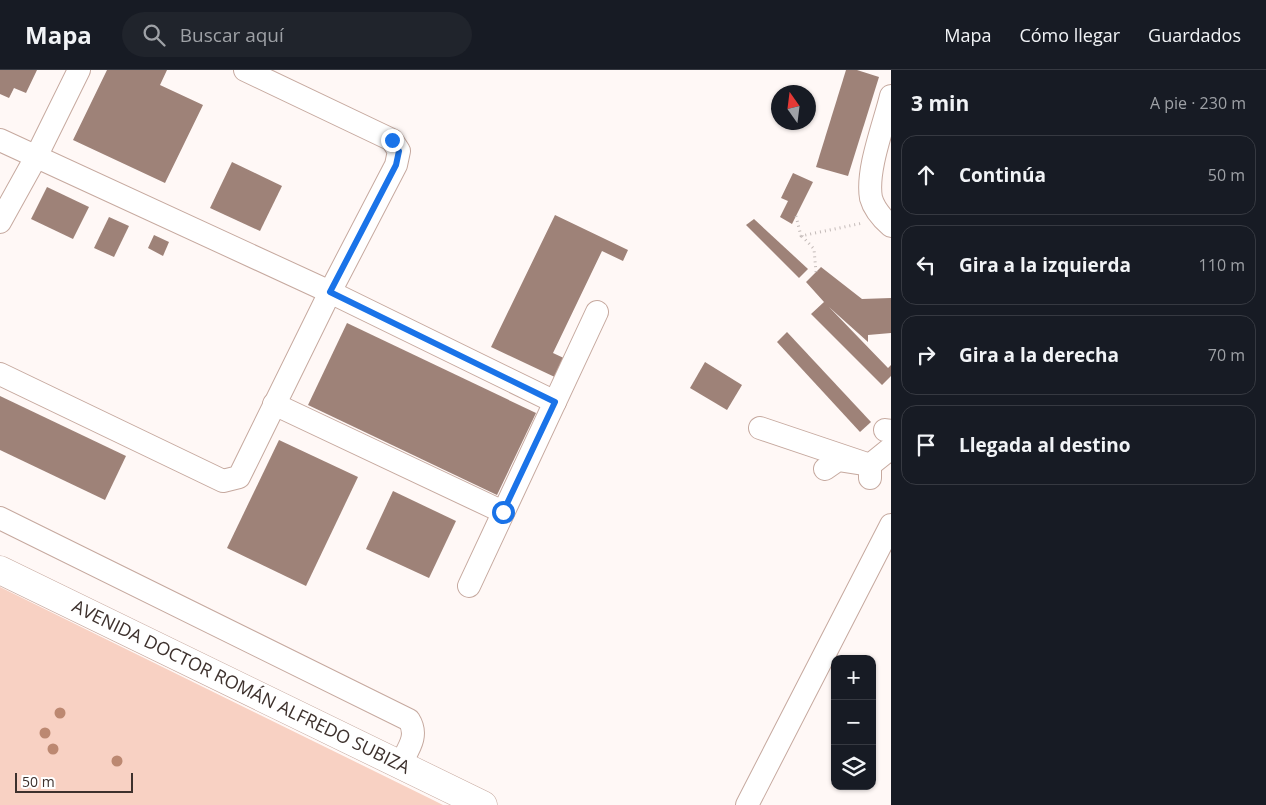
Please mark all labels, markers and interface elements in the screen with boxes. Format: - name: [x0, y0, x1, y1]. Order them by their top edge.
- search box: [122, 12, 472, 57]
- text: Mapa: [25, 18, 92, 51]
- icon: search: [140, 21, 168, 49]
- text: Buscar aquí: [180, 22, 284, 48]
- text: Mapa: [944, 23, 991, 47]
- text: Cómo llegar: [1019, 23, 1120, 47]
- text: Guardados: [1148, 23, 1241, 47]
- north arrow: [771, 85, 816, 130]
- text: 3 min: [911, 89, 969, 117]
- text: A pie · 230 m: [1150, 92, 1246, 114]
- route end: [381, 129, 404, 152]
- icon: ahead: [912, 161, 940, 189]
- text: Continúa: [959, 162, 1046, 188]
- text: 50 m: [1208, 164, 1245, 186]
- icon: left: [912, 251, 940, 279]
- text: Gira a la izquierda: [959, 252, 1131, 278]
- text: 110 m: [1199, 254, 1245, 276]
- icon: right: [912, 341, 940, 369]
- text: Gira a la derecha: [959, 342, 1119, 368]
- text: 70 m: [1208, 344, 1245, 366]
- icon: arrive: [912, 431, 940, 459]
- text: Llegada al destino: [959, 432, 1131, 458]
- route start: [492, 501, 515, 524]
- street label: AVENIDA DOCTOR ROMÁN ALFREDO SUBIZA: [69, 594, 415, 779]
- map controls: [831, 655, 876, 790]
- button: +: [831, 655, 876, 700]
- button: −: [831, 700, 876, 745]
- button: layers: [831, 745, 876, 790]
- scale bar: [15, 770, 132, 793]
- text: 50 m: [22, 772, 55, 791]

